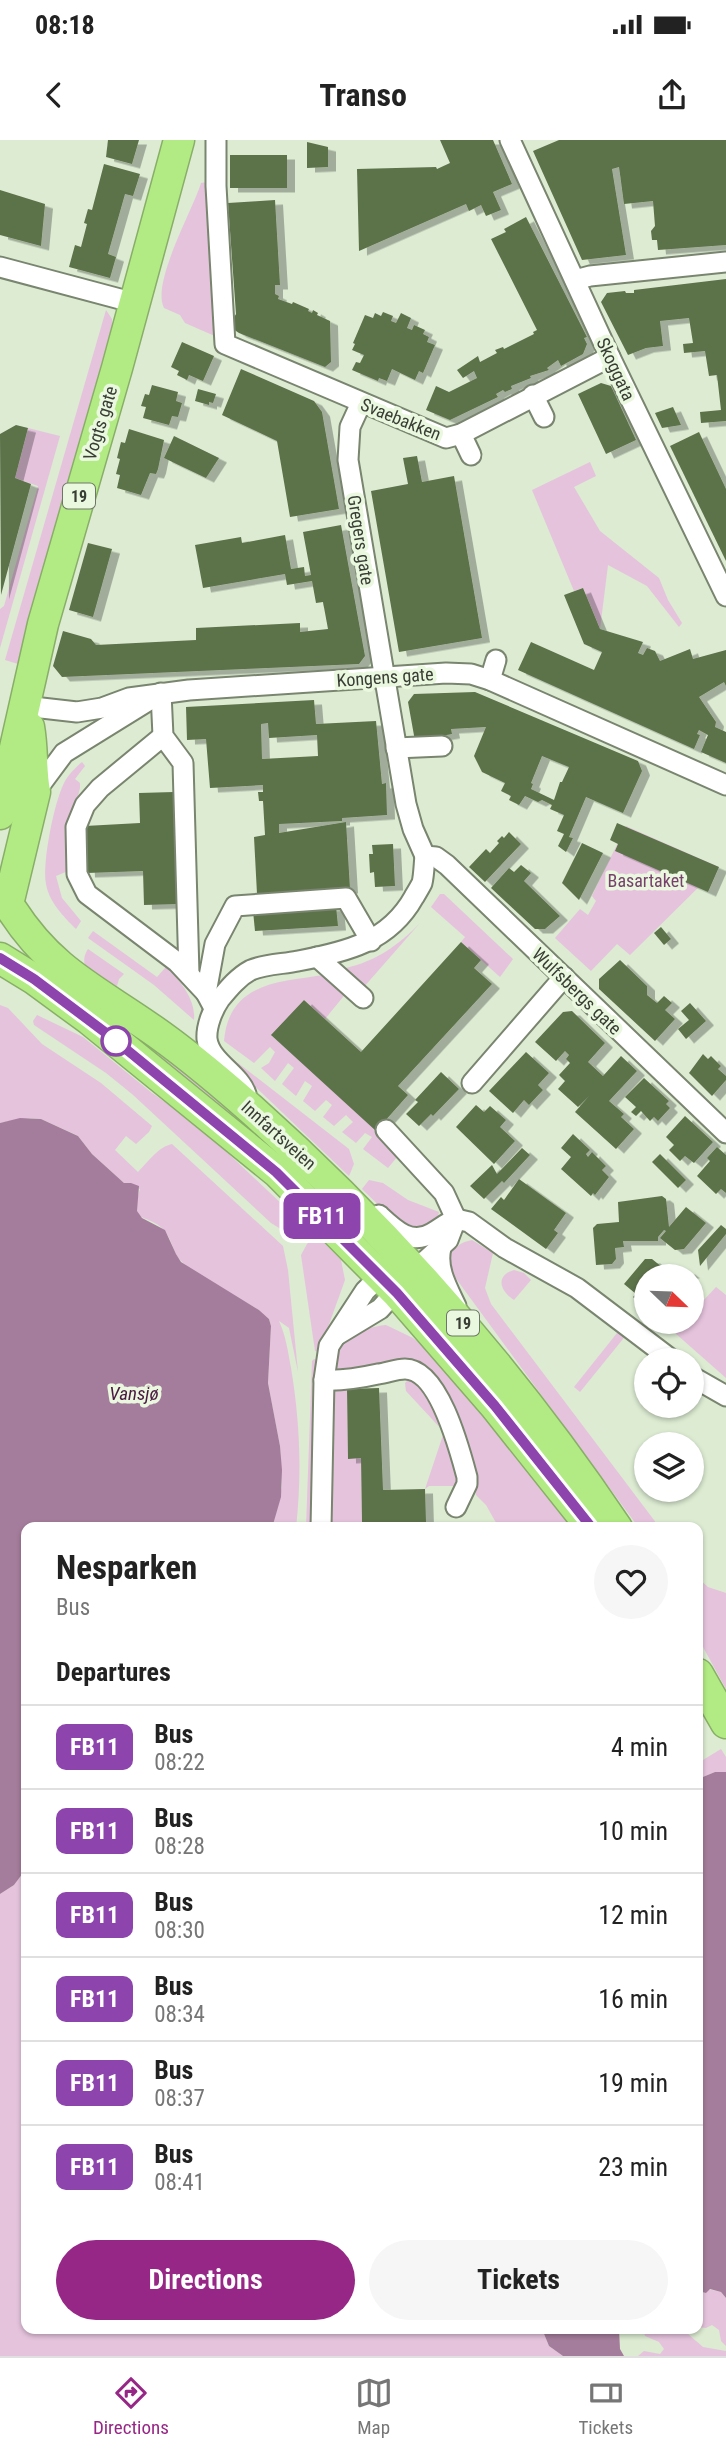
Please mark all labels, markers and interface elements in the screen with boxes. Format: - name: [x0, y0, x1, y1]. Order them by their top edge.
- text: 08:18: [35, 10, 95, 40]
- icon: back: [35, 76, 73, 114]
- text: Transo: [319, 76, 407, 114]
- icon: share: [653, 76, 691, 114]
- street label: Skoggata: [592, 334, 640, 404]
- street label: Vogts gate: [79, 383, 121, 463]
- street label: Svaebakken: [358, 393, 444, 445]
- road number: 19: [63, 484, 95, 508]
- street label: Gregers gate: [344, 494, 378, 586]
- street label: Kongens gate: [336, 663, 434, 691]
- park label: Basartaket: [608, 870, 684, 891]
- street label: Wulfsbergs gate: [528, 943, 626, 1039]
- unlabelled marker: [101, 1026, 131, 1056]
- street label: Innfartsveien: [237, 1096, 321, 1174]
- line badge: FB11: [273, 1193, 371, 1239]
- text: FB11: [297, 1202, 347, 1230]
- north arrow: [634, 1264, 704, 1334]
- map controls: [634, 1264, 704, 1502]
- road number: 19: [447, 1310, 479, 1336]
- button: locate: [634, 1348, 704, 1418]
- water label: Vansjø: [109, 1382, 159, 1405]
- button: layers: [634, 1432, 704, 1502]
- button: heart: [594, 1545, 668, 1619]
- text: Nesparken: [56, 1548, 197, 1587]
- text: Bus: [56, 1594, 90, 1621]
- text: Departures: [56, 1657, 171, 1687]
- text: Bus: [154, 1719, 193, 1749]
- text: 4 min: [611, 1732, 668, 1762]
- text: FB11: [70, 1733, 119, 1761]
- text: 08:22: [154, 1749, 205, 1776]
- text: Bus: [154, 1803, 193, 1833]
- text: 10 min: [598, 1816, 668, 1846]
- text: FB11: [70, 1817, 119, 1845]
- text: 08:28: [154, 1833, 205, 1860]
- text: Bus: [154, 1887, 193, 1917]
- text: 12 min: [598, 1900, 668, 1930]
- text: FB11: [70, 1901, 119, 1929]
- text: 08:30: [154, 1917, 205, 1944]
- text: Bus: [154, 1971, 193, 2001]
- text: 16 min: [598, 1984, 668, 2014]
- text: FB11: [70, 1985, 119, 2013]
- text: 08:34: [154, 2001, 205, 2028]
- text: Bus: [154, 2055, 193, 2085]
- text: 19 min: [598, 2068, 668, 2098]
- text: FB11: [70, 2069, 119, 2097]
- text: 08:37: [154, 2085, 205, 2112]
- text: Bus: [154, 2139, 193, 2169]
- text: 23 min: [598, 2152, 668, 2182]
- text: FB11: [70, 2153, 119, 2181]
- text: 08:41: [154, 2169, 205, 2196]
- button: Directions: [56, 2240, 355, 2320]
- button: Tickets: [369, 2240, 668, 2320]
- tab: Directions: [93, 2374, 169, 2439]
- tab: Map: [355, 2374, 393, 2439]
- tab: Tickets: [578, 2374, 633, 2439]

